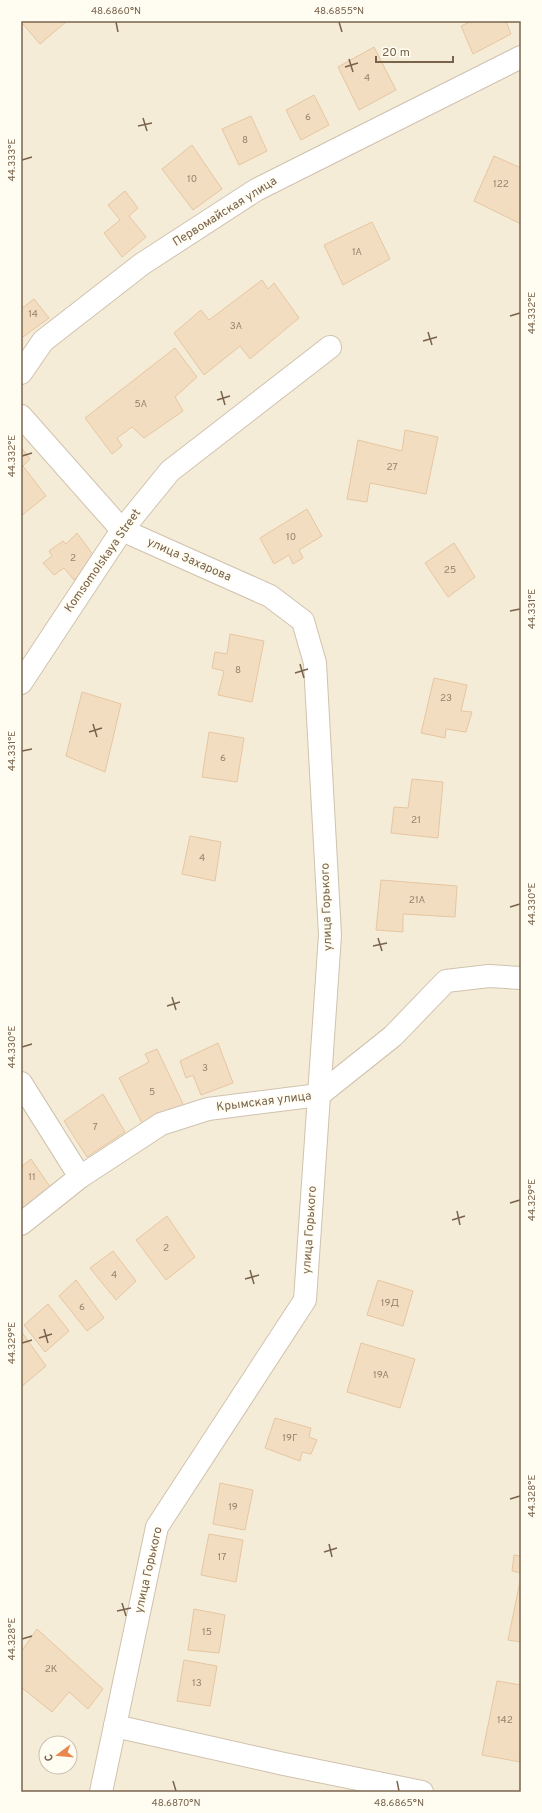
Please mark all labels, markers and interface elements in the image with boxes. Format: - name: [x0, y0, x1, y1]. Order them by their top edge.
- text: 48.6860°N: [91, 5, 141, 18]
- text: 48.6855°N: [314, 5, 364, 18]
- scale bar: [376, 38, 453, 64]
- text: 20 m: [382, 45, 410, 61]
- house number: 4: [364, 72, 370, 85]
- house number: 6: [305, 111, 311, 124]
- house number: 8: [242, 134, 248, 147]
- text: 44.333°E: [6, 139, 19, 181]
- street label: Первомайская улица: [170, 173, 280, 251]
- house number: 10: [187, 173, 197, 186]
- house number: 122: [493, 178, 509, 191]
- house number: 1А: [352, 246, 362, 259]
- text: 44.332°E: [526, 292, 539, 334]
- house number: 14: [28, 308, 38, 321]
- house number: 3А: [230, 320, 243, 333]
- house number: 5А: [135, 398, 148, 411]
- text: 44.332°E: [6, 435, 19, 477]
- house number: 27: [386, 461, 398, 474]
- street label: Komsomolskaya Street: [61, 506, 145, 616]
- house number: 10: [286, 531, 296, 544]
- street label: улица Захарова: [144, 534, 234, 586]
- house number: 2: [70, 552, 76, 565]
- house number: 25: [444, 564, 456, 577]
- text: 44.331°E: [526, 589, 539, 629]
- house number: 8: [235, 664, 241, 677]
- house number: 23: [440, 692, 452, 705]
- text: 44.331°E: [6, 731, 19, 771]
- house number: 6: [220, 752, 226, 765]
- house number: 21: [411, 814, 421, 827]
- house number: 4: [199, 852, 205, 865]
- street label: улица Горького: [317, 862, 337, 951]
- text: 44.330°E: [526, 882, 539, 926]
- house number: 21А: [409, 894, 425, 907]
- text: 44.330°E: [6, 1025, 19, 1069]
- house number: 3: [202, 1062, 208, 1075]
- house number: 5: [149, 1086, 155, 1099]
- street label: Крымская улица: [216, 1088, 312, 1116]
- house number: 7: [92, 1121, 98, 1134]
- house number: 11: [28, 1171, 36, 1184]
- text: 44.329°E: [526, 1179, 539, 1221]
- street label: улица Горького: [299, 1185, 321, 1275]
- house number: 2: [163, 1242, 169, 1255]
- house number: 4: [111, 1269, 117, 1282]
- house number: 19Д: [381, 1297, 400, 1310]
- house number: 6: [79, 1301, 85, 1314]
- text: 44.329°E: [6, 1322, 19, 1364]
- house number: 19А: [373, 1369, 389, 1382]
- house number: 19Г: [282, 1432, 298, 1445]
- text: 44.328°E: [526, 1475, 539, 1517]
- house number: 19: [228, 1501, 238, 1514]
- street label: улица Горького: [131, 1525, 167, 1615]
- house number: 17: [218, 1551, 226, 1564]
- text: 44.328°E: [6, 1618, 19, 1660]
- house number: 15: [202, 1626, 212, 1639]
- house number: 2К: [45, 1663, 58, 1676]
- house number: 13: [192, 1677, 202, 1690]
- house number: 142: [497, 1714, 513, 1727]
- north arrow: [38, 1735, 78, 1775]
- text: С: [42, 1752, 57, 1763]
- text: 48.6870°N: [151, 1797, 201, 1810]
- text: 48.6865°N: [374, 1797, 424, 1810]

